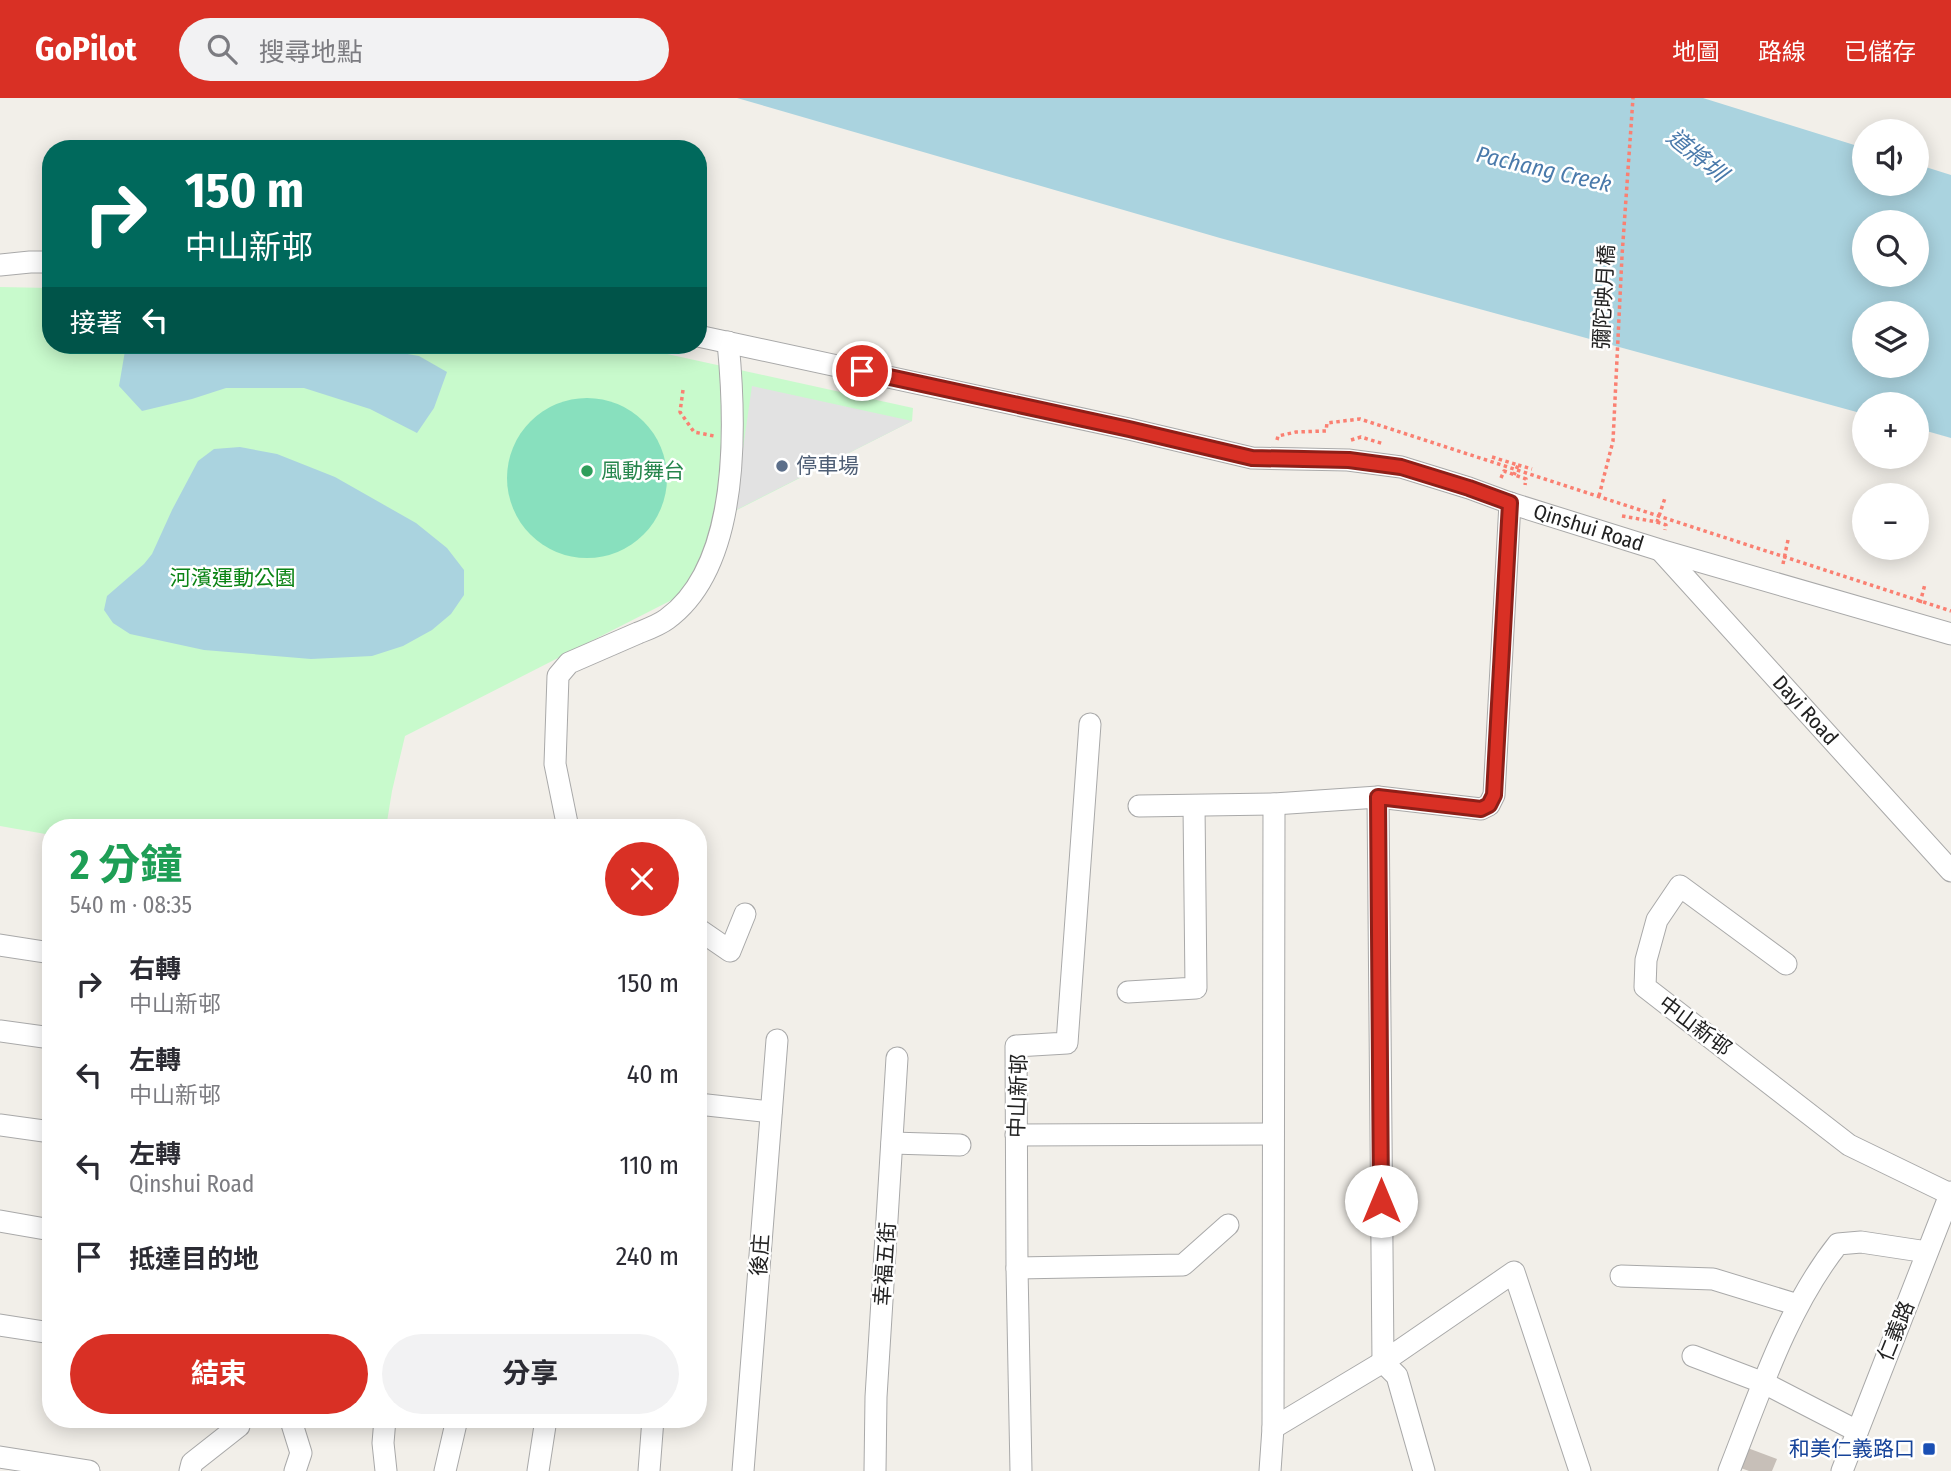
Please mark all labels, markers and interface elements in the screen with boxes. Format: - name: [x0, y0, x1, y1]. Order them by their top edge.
- search box: [179, 18, 669, 81]
- text: GoPilot: [35, 29, 137, 69]
- icon: search: [203, 30, 241, 68]
- text: 搜尋地點: [259, 37, 363, 68]
- text: 地圖: [1672, 38, 1720, 66]
- text: 路線: [1758, 38, 1806, 66]
- text: 已儲存: [1844, 38, 1916, 66]
- map controls: [1852, 119, 1929, 560]
- button: sound: [1852, 119, 1929, 196]
- water label: 道將圳: [1661, 122, 1735, 189]
- water label: Pachang Creek: [1474, 140, 1614, 198]
- text: 150 m: [185, 161, 304, 220]
- icon: right: [70, 168, 161, 259]
- button: search: [1852, 210, 1929, 287]
- text: 中山新邨: [185, 228, 313, 266]
- street label: 彌陀映月橋: [1588, 244, 1620, 350]
- icon: left: [136, 301, 174, 339]
- button: layers: [1852, 301, 1929, 378]
- text: 接著: [70, 308, 122, 339]
- pin: [832, 341, 892, 401]
- icon: arrive: [843, 352, 881, 390]
- button: +: [1852, 392, 1929, 469]
- place label: 停車場: [796, 453, 859, 479]
- place label: 風動舞台: [601, 458, 685, 484]
- marker: 停車場: [774, 458, 790, 474]
- marker: 風動舞台: [579, 463, 595, 479]
- button: −: [1852, 483, 1929, 560]
- street label: Qinshui Road: [1530, 498, 1647, 557]
- park label: 河濱運動公園: [170, 565, 296, 591]
- street label: Dayi Road: [1767, 670, 1844, 751]
- text: 2 分鐘: [70, 840, 182, 890]
- button: close: [605, 842, 679, 916]
- text: 540 m · 08:35: [70, 891, 192, 919]
- text: 右轉: [129, 954, 181, 985]
- icon: right: [70, 965, 108, 1003]
- text: 150 m: [617, 968, 679, 999]
- text: 中山新邨: [129, 990, 221, 1018]
- street label: 中山新邨: [1654, 990, 1736, 1062]
- text: 左轉: [129, 1045, 181, 1076]
- street label: 中山新邨: [1004, 1054, 1032, 1138]
- icon: left: [70, 1056, 108, 1094]
- text: 40 m: [627, 1059, 679, 1090]
- text: 中山新邨: [129, 1081, 221, 1109]
- text: 左轉: [129, 1139, 181, 1170]
- icon: left: [70, 1147, 108, 1185]
- text: 110 m: [619, 1150, 679, 1181]
- position arrow: [1344, 1164, 1418, 1238]
- text: Qinshui Road: [129, 1170, 254, 1198]
- street label: 幸福五街: [869, 1221, 901, 1307]
- street label: 後庄: [746, 1233, 774, 1277]
- icon: arrive: [70, 1238, 108, 1276]
- text: 240 m: [616, 1241, 679, 1272]
- text: 抵達目的地: [129, 1244, 259, 1275]
- street label: 仁義路: [1872, 1297, 1920, 1365]
- button: 結束: [70, 1334, 368, 1414]
- button: 分享: [382, 1334, 679, 1414]
- place label: 和美仁義路口: [1789, 1436, 1915, 1462]
- marker: 和美仁義路口: [1921, 1441, 1937, 1457]

